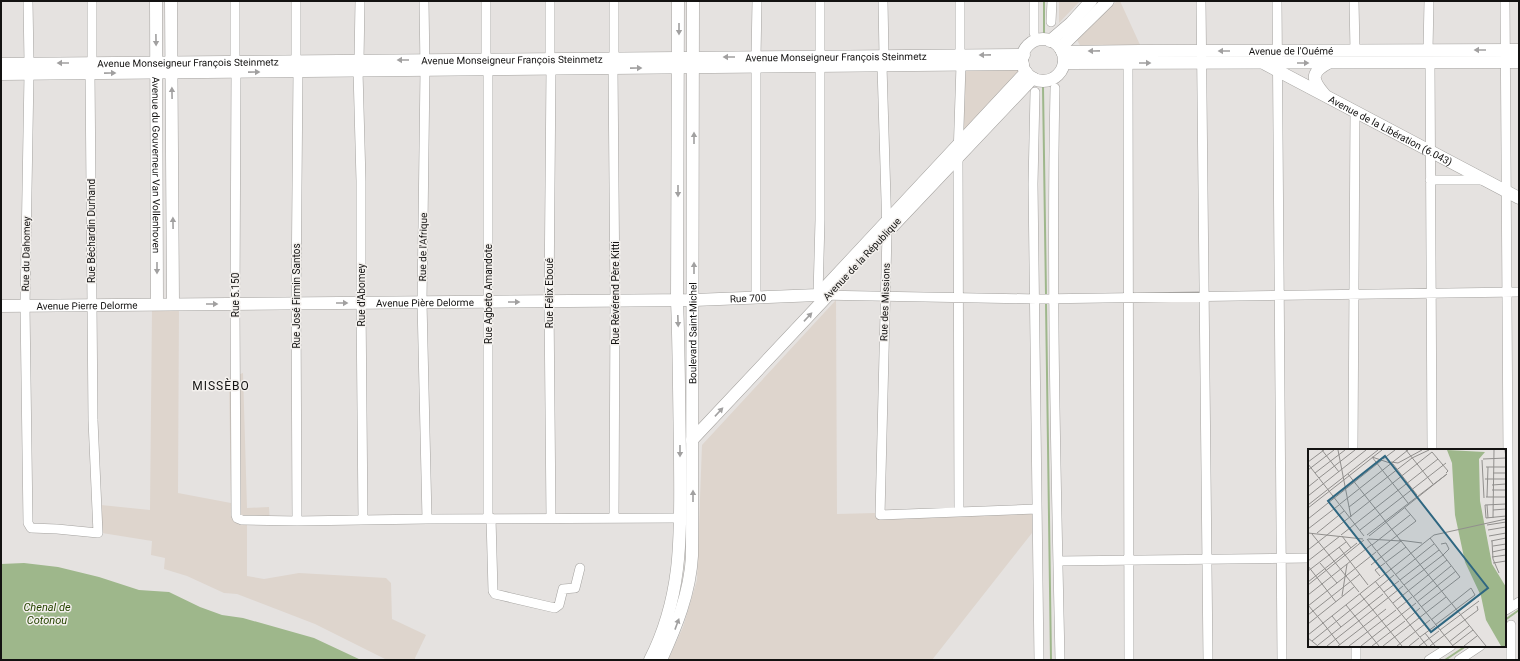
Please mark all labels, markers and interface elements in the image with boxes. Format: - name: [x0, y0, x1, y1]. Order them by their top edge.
- one-way arrow: [676, 23, 682, 36]
- one-way arrow: [153, 34, 159, 47]
- street label: Avenue de l'Ouémé: [1249, 45, 1333, 56]
- one-way arrow: [1473, 47, 1486, 53]
- one-way arrow: [1088, 48, 1100, 55]
- one-way arrow: [1217, 48, 1230, 54]
- street label: Avenue Monseigneur François Steinmetz: [745, 50, 927, 63]
- one-way arrow: [978, 52, 991, 58]
- street label: Avenue Monseigneur François Steinmetz: [421, 53, 603, 66]
- one-way arrow: [723, 54, 735, 61]
- street label: Avenue Monseigneur François Steinmetz: [97, 56, 279, 69]
- one-way arrow: [396, 57, 409, 63]
- one-way arrow: [56, 60, 69, 66]
- one-way arrow: [1139, 60, 1152, 66]
- one-way arrow: [1297, 60, 1310, 66]
- one-way arrow: [630, 65, 643, 71]
- one-way arrow: [248, 69, 261, 75]
- one-way arrow: [104, 70, 117, 76]
- street label: Avenue du Gouverneur Van Vollenhoven: [151, 77, 162, 253]
- one-way arrow: [168, 87, 175, 99]
- street label: Avenue de la Libération (6.043): [1327, 93, 1454, 168]
- one-way arrow: [691, 131, 697, 144]
- street label: Rue Béchardin Durhand: [86, 179, 97, 283]
- one-way arrow: [675, 185, 681, 198]
- street label: Rue de l'Afrique: [417, 213, 429, 281]
- street label: Rue du Dahomey: [20, 216, 32, 292]
- one-way arrow: [170, 216, 176, 229]
- street label: Avenue de la République: [821, 216, 903, 302]
- street label: Rue Révérend Père Kitti: [610, 241, 621, 345]
- street label: Rue José Firmin Santos: [291, 243, 302, 349]
- street label: Rue Agbeto Amandote: [483, 244, 494, 344]
- street label: Rue Félix Eboué: [544, 258, 555, 328]
- one-way arrow: [691, 261, 697, 274]
- one-way arrow: [154, 262, 160, 275]
- street label: Rue d'Abomey: [356, 263, 367, 326]
- street label: Rue des Missions: [878, 263, 892, 341]
- street label: Rue 5.150: [230, 272, 241, 317]
- street label: Boulevard Saint-Michel: [687, 282, 698, 384]
- street label: Rue 700: [730, 292, 767, 304]
- street label: Avenue Pière Delorme: [376, 296, 474, 308]
- street label: Avenue Pierre Delorme: [36, 299, 138, 311]
- one-way arrow: [508, 299, 521, 305]
- one-way arrow: [336, 300, 349, 306]
- one-way arrow: [206, 301, 219, 307]
- one-way arrow: [803, 312, 813, 322]
- one-way arrow: [675, 315, 681, 328]
- district label: MISSÈBO: [192, 378, 250, 393]
- one-way arrow: [714, 407, 724, 417]
- one-way arrow: [676, 445, 683, 457]
- inset map: [1308, 449, 1506, 647]
- one-way arrow: [690, 489, 696, 502]
- water label: Chenal de Cotonou: [23, 601, 71, 627]
- one-way arrow: [674, 618, 680, 630]

